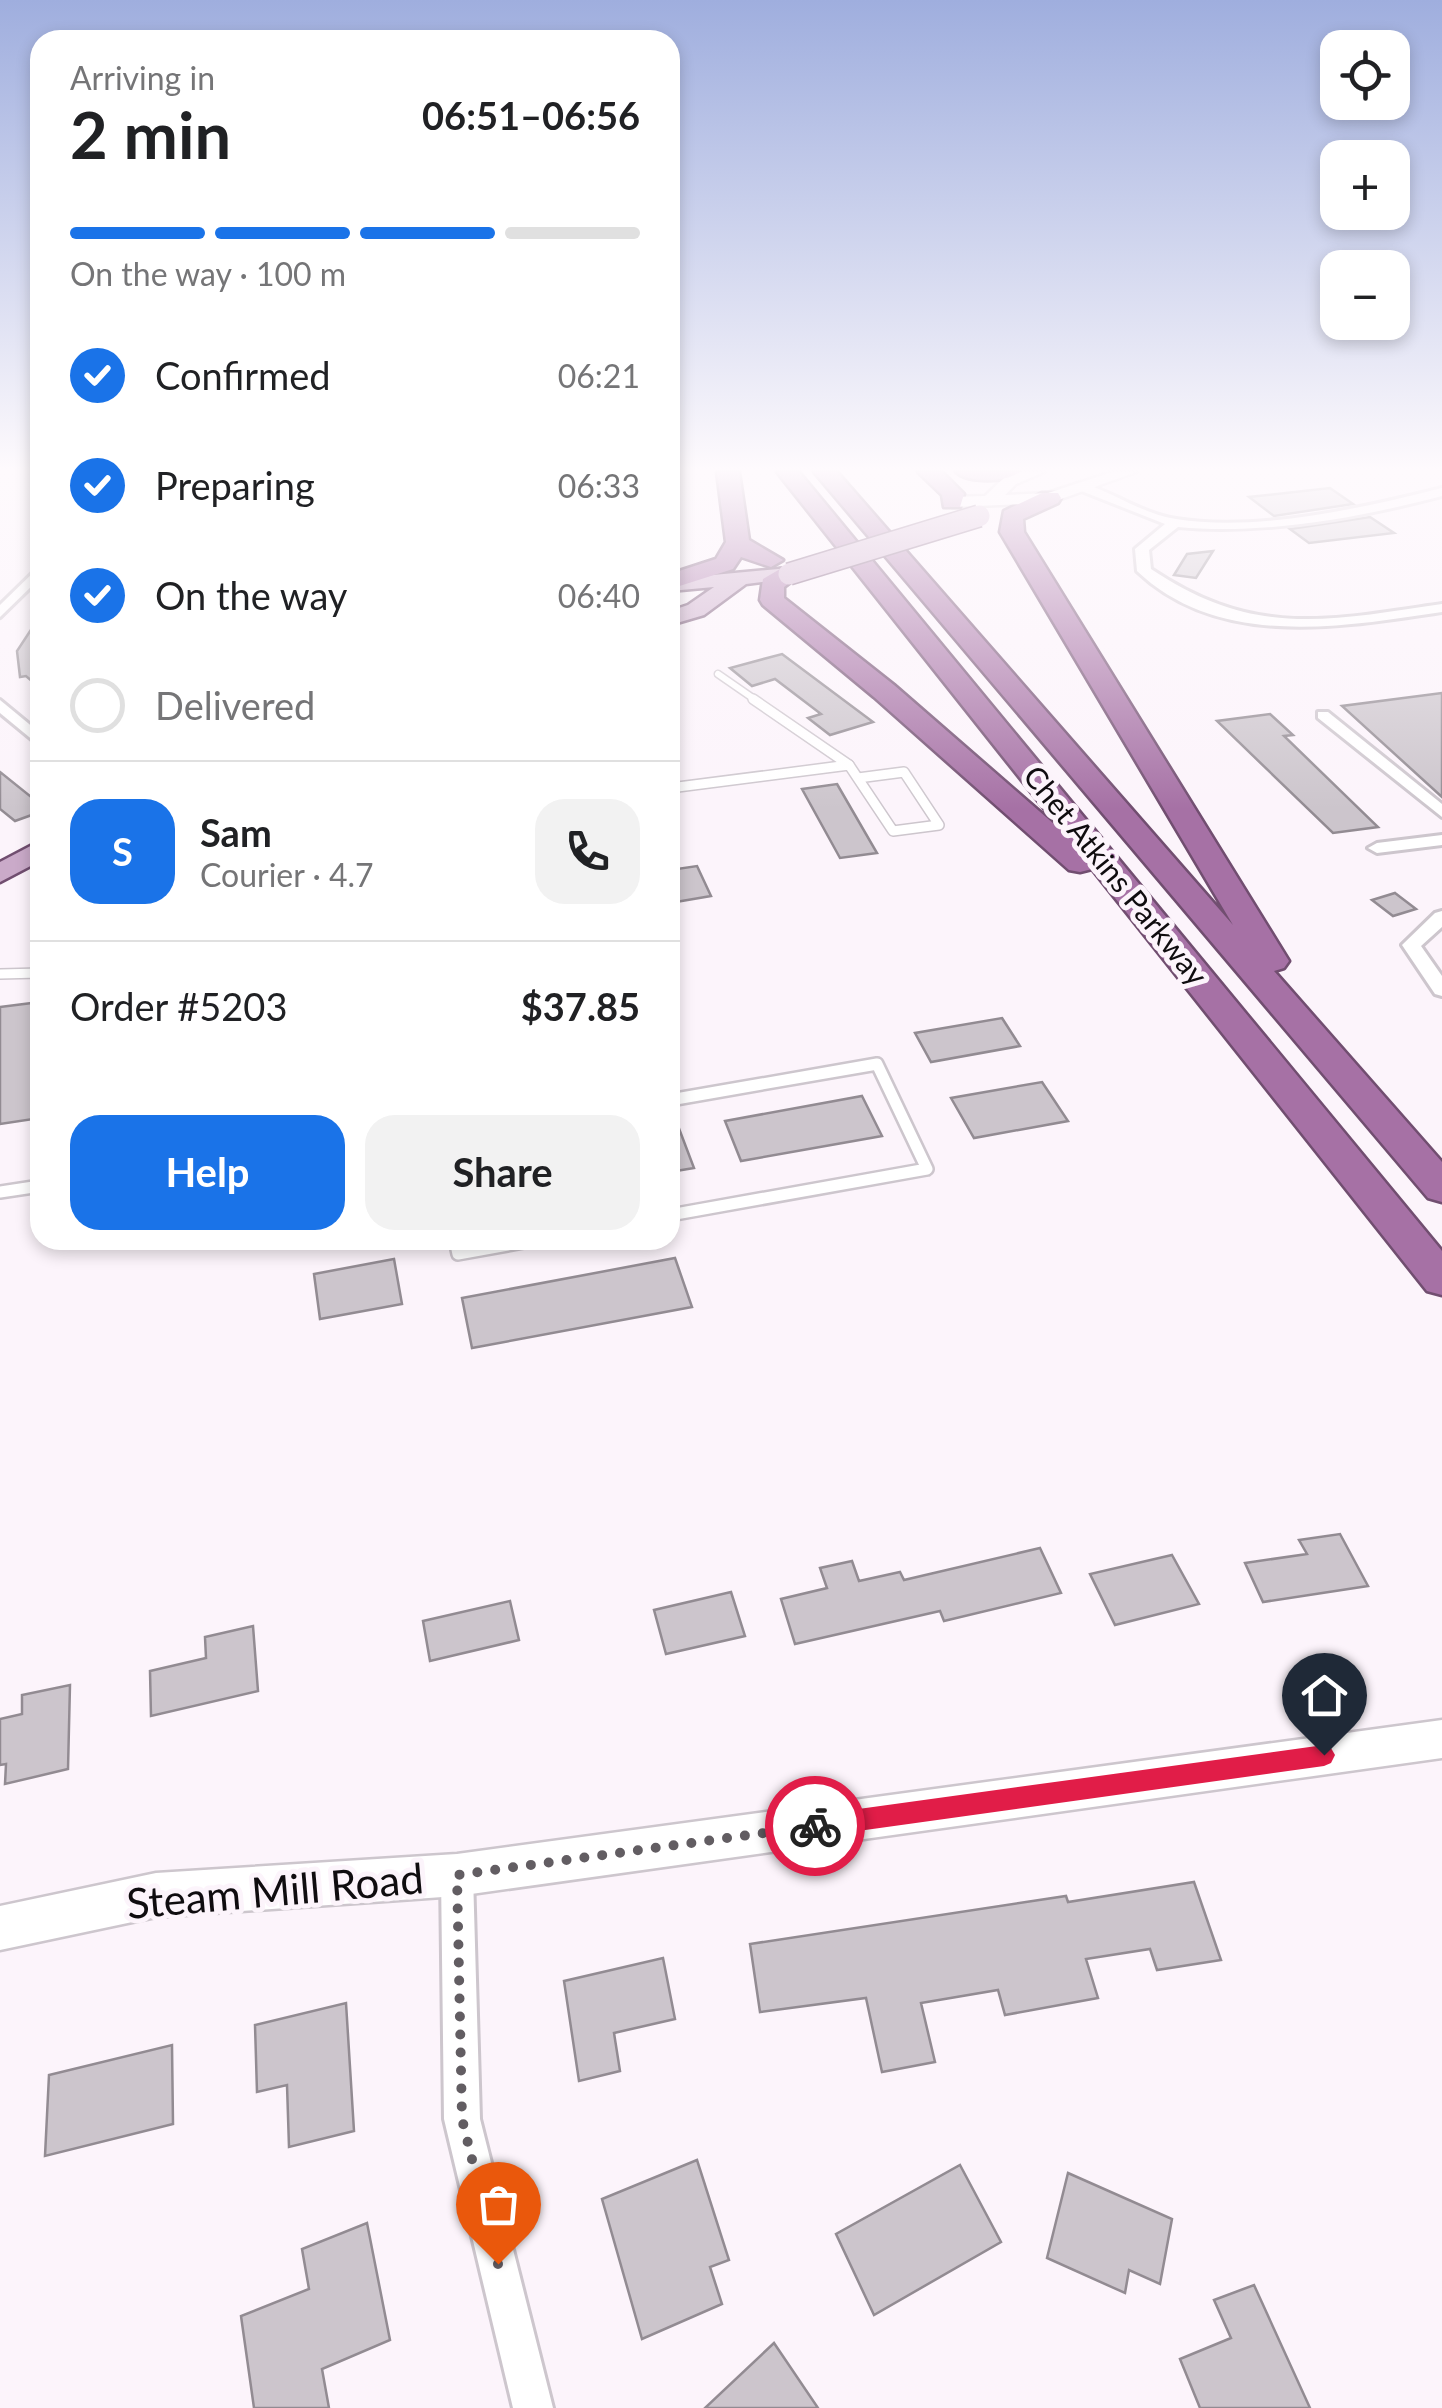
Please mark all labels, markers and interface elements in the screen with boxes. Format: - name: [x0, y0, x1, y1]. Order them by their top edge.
- map controls: [1320, 30, 1410, 340]
- button: locate: [1320, 30, 1410, 120]
- text: Arriving in: [70, 58, 215, 97]
- text: 06:51–06:56: [422, 92, 640, 138]
- text: 2 min: [70, 95, 231, 173]
- button: +: [1320, 140, 1410, 230]
- button: −: [1320, 250, 1410, 340]
- text: On the way · 100 m: [70, 254, 346, 293]
- icon: check: [70, 348, 125, 403]
- text: Confirmed: [155, 352, 331, 398]
- text: 06:21: [558, 356, 640, 395]
- icon: check: [70, 458, 125, 513]
- text: Preparing: [155, 462, 315, 508]
- text: 06:33: [558, 466, 640, 505]
- icon: check: [70, 568, 125, 623]
- text: On the way: [155, 572, 347, 618]
- text: 06:40: [558, 576, 640, 615]
- text: Delivered: [155, 682, 315, 728]
- street label: Chet Atkins Parkway: [1017, 758, 1216, 992]
- button: phone: [535, 799, 640, 904]
- text: Sam: [200, 809, 272, 855]
- text: S: [112, 828, 133, 874]
- text: Courier · 4.7: [200, 855, 374, 894]
- text: Order #5203: [70, 983, 287, 1029]
- text: $37.85: [521, 983, 640, 1029]
- button: Help: [70, 1115, 345, 1230]
- button: Share: [365, 1115, 640, 1230]
- pin: [1282, 1653, 1367, 1756]
- icon: home: [1297, 1668, 1352, 1723]
- courier: [765, 1776, 865, 1876]
- icon: bike: [788, 1799, 843, 1854]
- street label: Steam Mill Road: [124, 1852, 425, 1928]
- pin: [456, 2162, 541, 2265]
- icon: bag: [471, 2177, 526, 2232]

